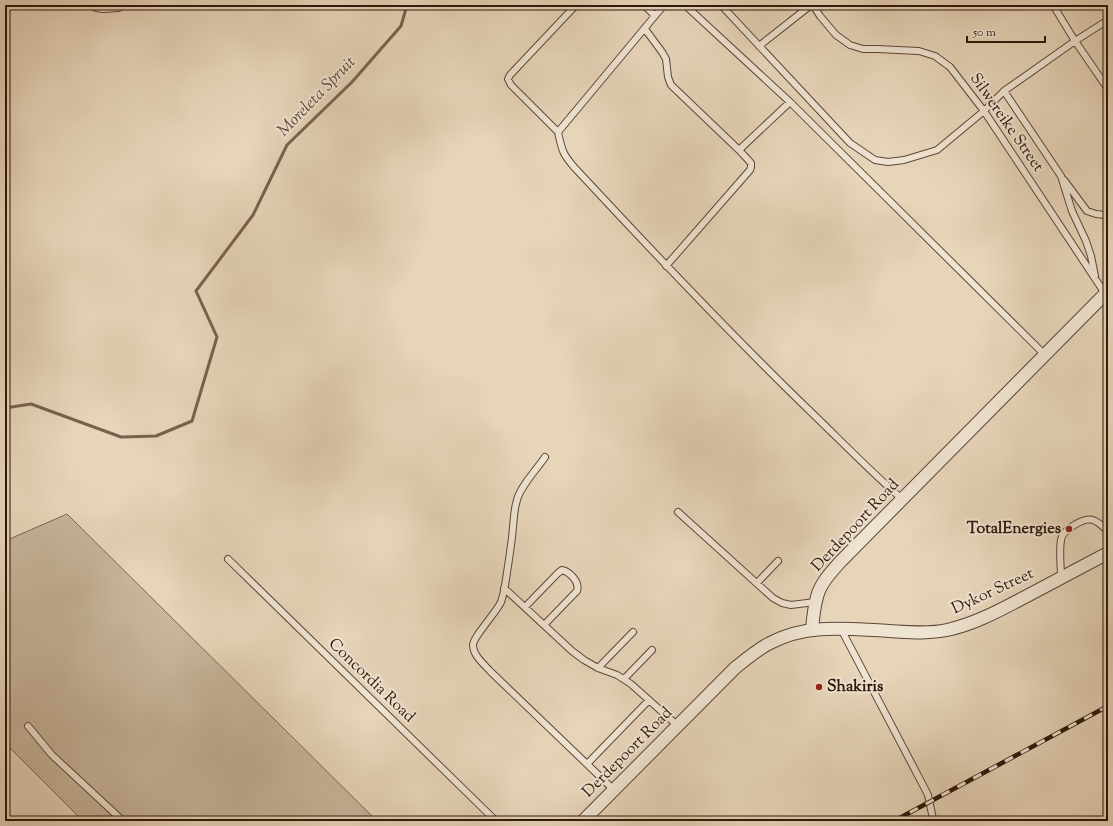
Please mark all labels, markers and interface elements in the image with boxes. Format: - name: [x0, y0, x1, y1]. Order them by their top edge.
- scale bar: [967, 18, 1045, 44]
- text: 50 m: [972, 24, 996, 42]
- water label: Moreleta Spruit: [272, 51, 362, 143]
- street label: Silwereike Street: [963, 69, 1049, 178]
- street label: Derdepoort Road: [807, 474, 905, 578]
- place label: TotalEnergies: [967, 518, 1061, 541]
- marker: TotalEnergies: [1064, 524, 1074, 534]
- street label: Dykor Street: [948, 563, 1038, 621]
- street label: Concordia Road: [322, 634, 420, 728]
- place label: Shakiris: [827, 676, 883, 699]
- marker: Shakiris: [814, 682, 824, 692]
- street label: Derdepoort Road: [578, 703, 678, 803]

